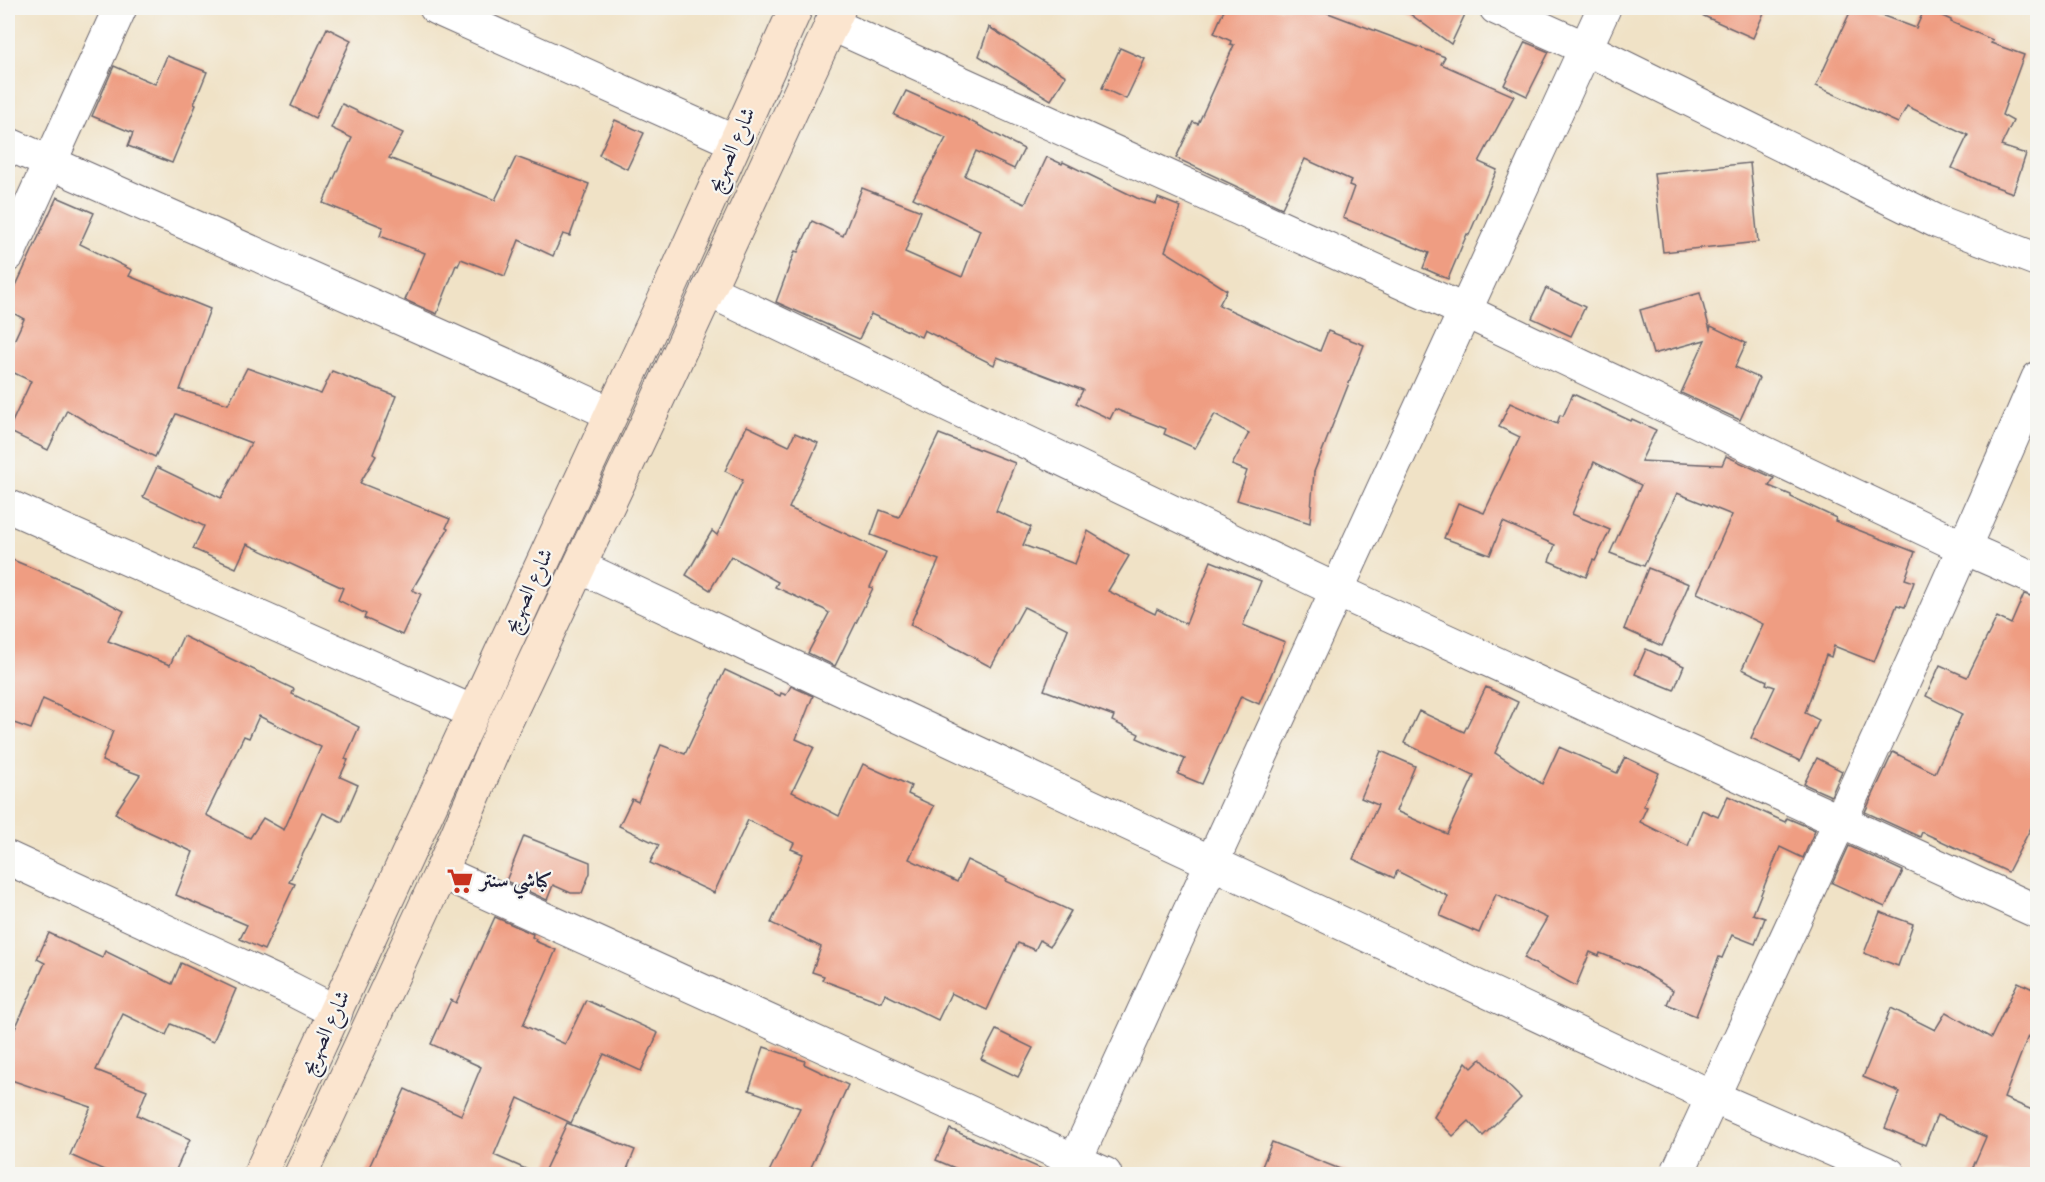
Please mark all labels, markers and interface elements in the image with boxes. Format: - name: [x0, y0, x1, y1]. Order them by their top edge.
- street label: شارع الصهريج: [700, 103, 765, 198]
- street label: شارع الصهريج: [497, 544, 563, 639]
- supermarket icon: كباشي سنتر: [445, 866, 475, 896]
- place label: كباشي سنتر: [478, 867, 552, 900]
- street label: شارع الصهريج: [294, 986, 360, 1081]

